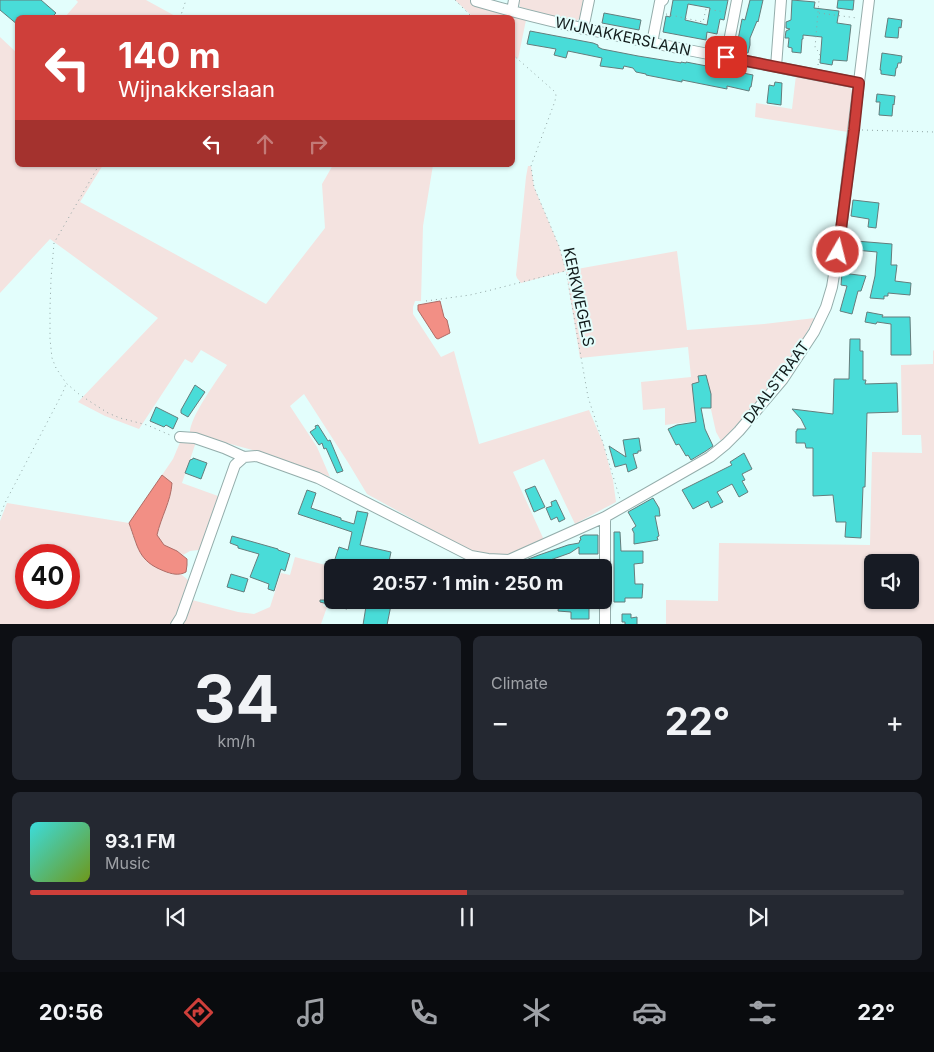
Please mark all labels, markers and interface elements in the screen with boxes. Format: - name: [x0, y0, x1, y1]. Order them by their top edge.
- street label: WIJNAKKERSLAAN: [553, 12, 693, 60]
- text: 140 m: [118, 34, 221, 76]
- icon: left: [35, 35, 100, 100]
- pin: [705, 36, 747, 78]
- icon: arrive: [712, 43, 740, 71]
- text: Wijnakkerslaan: [118, 76, 275, 102]
- icon: left: [198, 130, 226, 158]
- icon: ahead: [251, 130, 279, 158]
- icon: right: [304, 130, 332, 158]
- position arrow: [811, 225, 863, 277]
- street label: KERKWEGELS: [559, 246, 599, 348]
- street label: DAALSTRAAT: [739, 337, 813, 427]
- speed limit sign: 40: [15, 544, 80, 609]
- map controls: [864, 554, 919, 609]
- button: sound: [864, 554, 919, 609]
- text: 20:57 · 1 min · 250 m: [373, 572, 563, 595]
- text: 34: [194, 659, 279, 738]
- text: Climate: [491, 673, 548, 693]
- text: 22°: [665, 698, 730, 744]
- text: −: [491, 705, 510, 739]
- text: +: [885, 705, 904, 739]
- text: km/h: [217, 731, 256, 751]
- text: 93.1 FM: [105, 830, 175, 853]
- text: Music: [105, 853, 150, 873]
- icon: previous: [162, 903, 190, 931]
- icon: pause: [453, 903, 481, 931]
- icon: next: [744, 903, 772, 931]
- icon: directions: [181, 995, 216, 1030]
- icon: music: [294, 995, 329, 1030]
- icon: phone: [406, 995, 441, 1030]
- icon: climate: [519, 995, 554, 1030]
- icon: car: [632, 995, 667, 1030]
- icon: filters: [745, 995, 780, 1030]
- text: 20:56: [39, 999, 103, 1025]
- text: 22°: [857, 999, 895, 1025]

